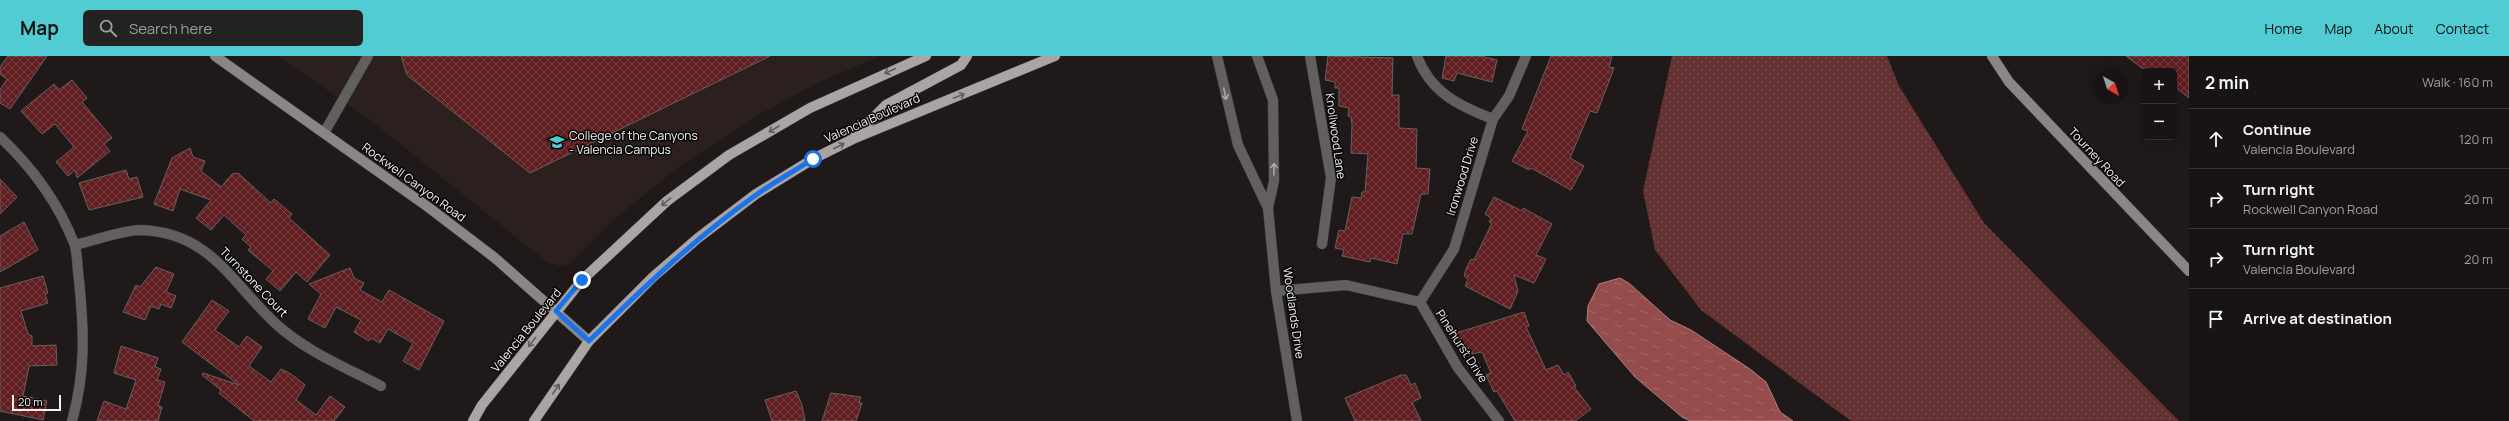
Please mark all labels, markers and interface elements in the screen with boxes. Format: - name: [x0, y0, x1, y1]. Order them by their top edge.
- search box: [83, 10, 363, 46]
- text: Map: [20, 15, 59, 41]
- icon: search: [97, 17, 119, 39]
- text: Search here: [129, 18, 212, 39]
- text: Home: [2265, 19, 2302, 38]
- text: Map: [2324, 19, 2352, 38]
- text: About: [2374, 19, 2414, 38]
- text: Contact: [2436, 19, 2489, 38]
- one-way arrow: [884, 68, 896, 75]
- north arrow: [2093, 68, 2129, 104]
- map controls: [2141, 68, 2177, 140]
- button: +: [2141, 68, 2177, 104]
- text: 2 min: [2205, 71, 2249, 94]
- text: Walk · 160 m: [2422, 73, 2493, 91]
- one-way arrow: [1222, 87, 1230, 100]
- street label: Valencia Boulevard: [821, 89, 923, 147]
- one-way arrow: [952, 91, 964, 99]
- street label: Knollwood Lane: [1322, 92, 1350, 180]
- button: −: [2141, 104, 2177, 140]
- text: Continue: [2243, 119, 2311, 140]
- street label: Tourney Road: [2065, 123, 2129, 191]
- one-way arrow: [768, 125, 780, 133]
- place label: College of the Canyons - Valencia Campus: [569, 127, 698, 158]
- icon: ahead: [2205, 128, 2227, 150]
- text: 120 m: [2459, 130, 2493, 148]
- school or university icon: College of the Canyons - Valencia Campus: [548, 133, 566, 151]
- street label: Ironwood Drive: [1442, 134, 1482, 218]
- street label: Rockwell Canyon Road: [359, 139, 469, 225]
- text: Valencia Boulevard: [2243, 140, 2355, 158]
- one-way arrow: [833, 142, 845, 149]
- route start: [804, 150, 822, 168]
- one-way arrow: [1271, 163, 1278, 176]
- text: Turn right: [2243, 179, 2314, 200]
- icon: right: [2205, 188, 2227, 210]
- text: 20 m: [2464, 190, 2493, 208]
- one-way arrow: [661, 197, 672, 206]
- text: Rockwell Canyon Road: [2243, 200, 2378, 218]
- text: Turn right: [2243, 239, 2314, 260]
- street label: Turnstone Court: [216, 243, 292, 321]
- icon: right: [2205, 248, 2227, 270]
- text: 20 m: [2464, 250, 2493, 268]
- text: Valencia Boulevard: [2243, 260, 2355, 278]
- street label: Woodlands Drive: [1279, 266, 1309, 360]
- route end: [573, 271, 591, 289]
- street label: Valencia Boulevard: [487, 285, 565, 375]
- street label: Pinehurst Drive: [1432, 306, 1492, 386]
- icon: arrive: [2205, 308, 2227, 330]
- text: Arrive at destination: [2243, 308, 2392, 329]
- one-way arrow: [528, 336, 536, 347]
- one-way arrow: [552, 384, 560, 395]
- scale bar: [12, 393, 61, 412]
- text: 20 m: [18, 394, 43, 409]

